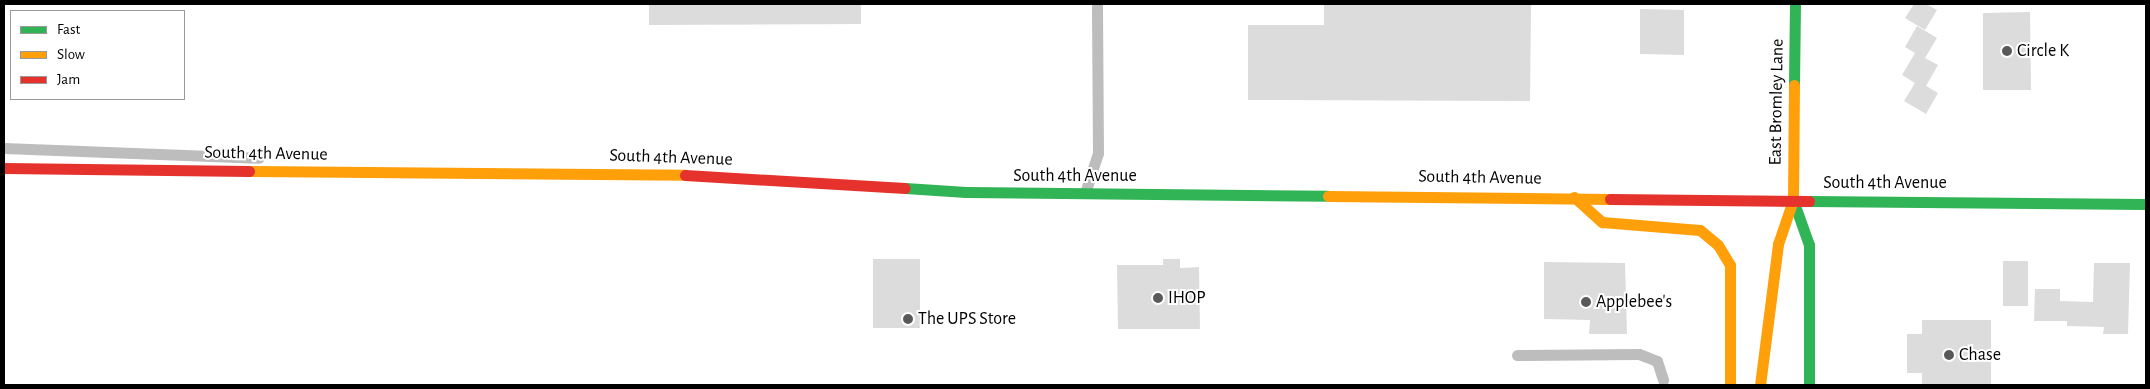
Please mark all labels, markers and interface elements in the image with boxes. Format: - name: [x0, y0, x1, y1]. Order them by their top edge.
- legend: [10, 10, 185, 100]
- text: Fast: [57, 22, 80, 37]
- street label: East Bromley Lane: [1765, 38, 1789, 166]
- place label: Circle K: [2017, 40, 2069, 62]
- marker: Circle K: [2001, 45, 2013, 57]
- text: Slow: [57, 47, 85, 62]
- text: Jam: [57, 72, 80, 87]
- street label: South 4th Avenue: [204, 142, 328, 166]
- street label: South 4th Avenue: [609, 145, 733, 171]
- street label: South 4th Avenue: [1013, 165, 1137, 187]
- street label: South 4th Avenue: [1418, 166, 1542, 190]
- street label: South 4th Avenue: [1823, 172, 1947, 194]
- place label: IHOP: [1168, 287, 1206, 309]
- place label: Applebee's: [1596, 291, 1672, 313]
- marker: IHOP: [1152, 292, 1164, 304]
- marker: Applebee's: [1580, 296, 1592, 308]
- place label: The UPS Store: [918, 308, 1016, 330]
- marker: The UPS Store: [902, 313, 914, 325]
- place label: Chase: [1959, 344, 2001, 366]
- marker: Chase: [1943, 349, 1955, 361]

